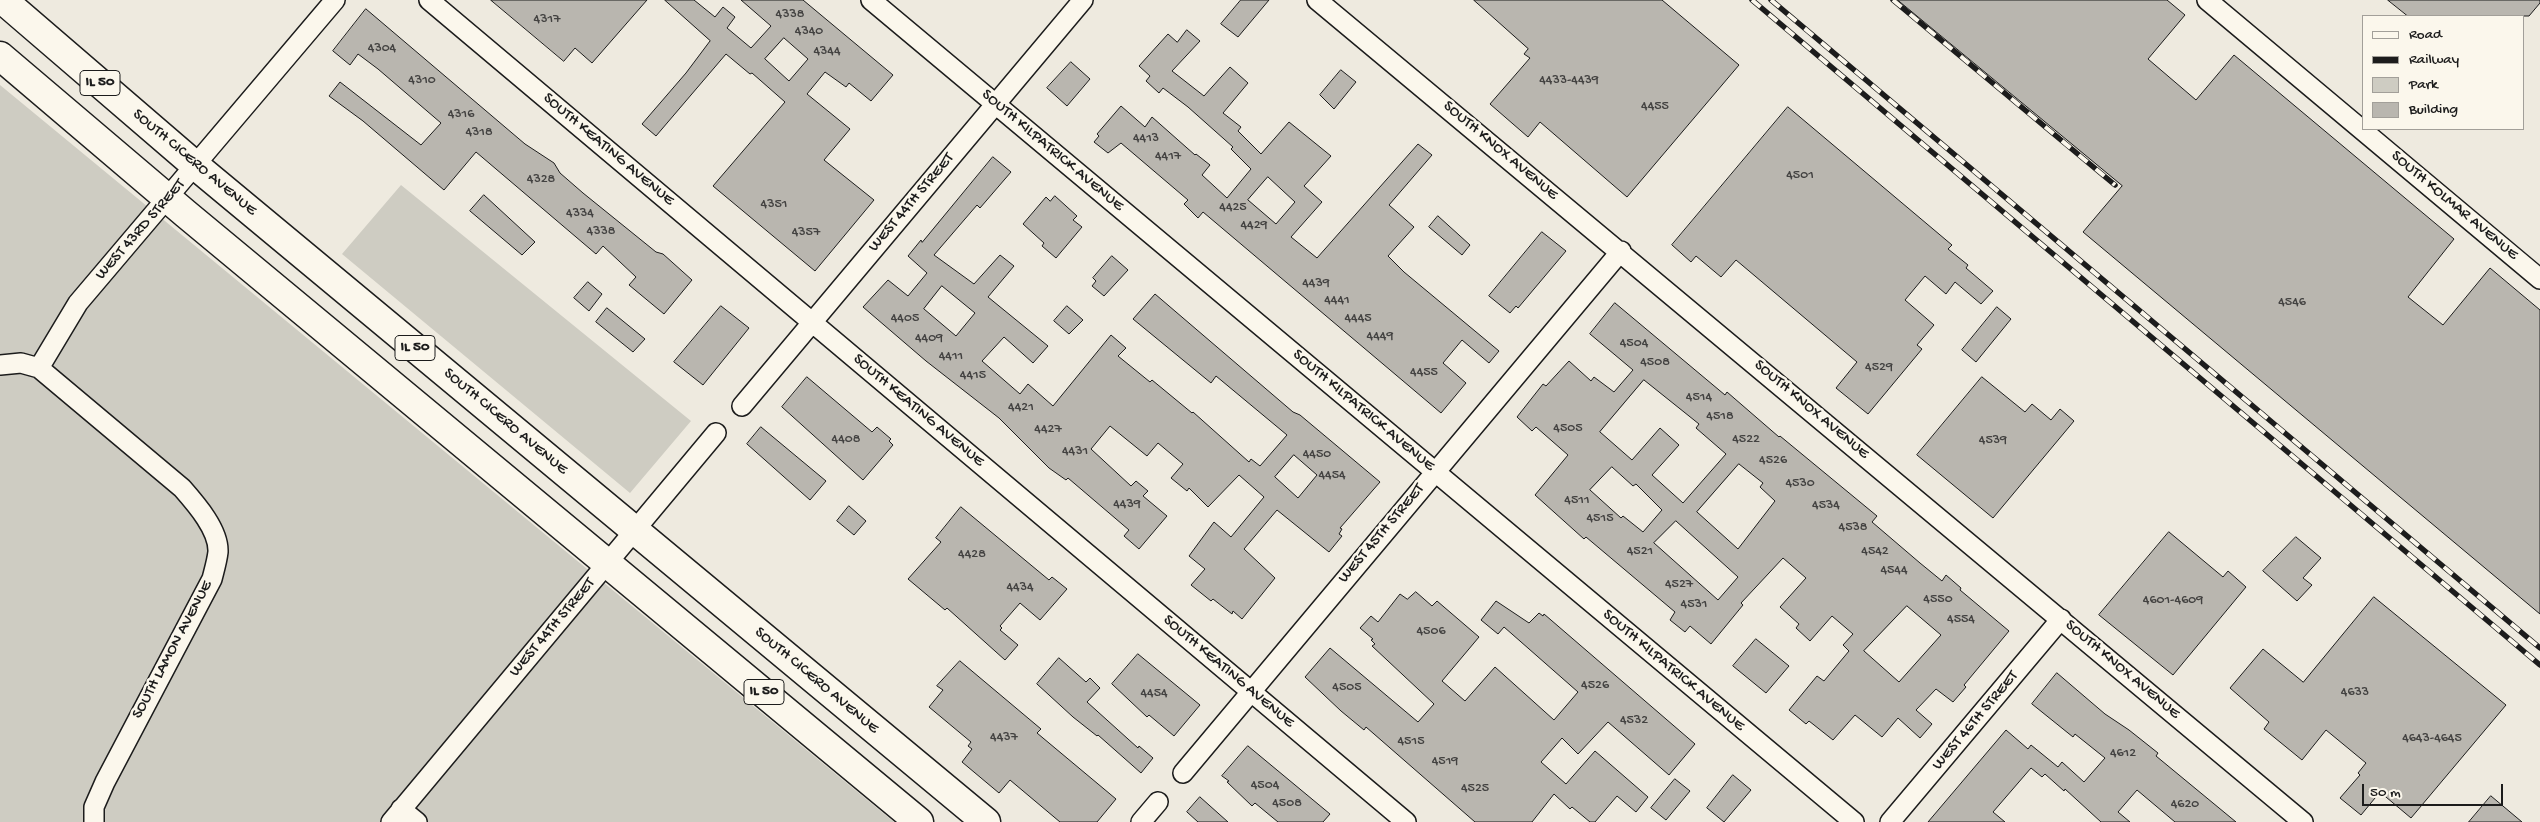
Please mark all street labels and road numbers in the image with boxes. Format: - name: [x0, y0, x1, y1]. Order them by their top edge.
- road number: IL 50: [80, 70, 120, 96]
- street label: SOUTH KILPATRICK AVENUE: [977, 86, 1127, 216]
- street label: SOUTH KEATING AVENUE: [538, 89, 678, 211]
- street label: SOUTH KNOX AVENUE: [1438, 97, 1562, 205]
- street label: SOUTH CICERO AVENUE: [128, 105, 260, 221]
- street label: SOUTH KOLMAR AVENUE: [2386, 147, 2522, 265]
- street label: WEST 44TH STREET: [865, 150, 959, 256]
- street label: WEST 43RD STREET: [92, 176, 190, 284]
- road number: IL 50: [395, 336, 435, 360]
- street label: SOUTH KILPATRICK AVENUE: [1288, 346, 1438, 476]
- street label: SOUTH KEATING AVENUE: [848, 350, 988, 472]
- street label: SOUTH KNOX AVENUE: [1749, 356, 1873, 464]
- street label: SOUTH CICERO AVENUE: [439, 364, 571, 480]
- street label: WEST 45TH STREET: [1335, 480, 1429, 588]
- street label: WEST 44TH STREET: [506, 575, 600, 681]
- street label: SOUTH LAMON AVENUE: [128, 578, 218, 722]
- street label: SOUTH KILPATRICK AVENUE: [1598, 606, 1748, 736]
- street label: SOUTH KEATING AVENUE: [1158, 611, 1298, 733]
- street label: SOUTH KNOX AVENUE: [2060, 616, 2184, 724]
- street label: SOUTH CICERO AVENUE: [750, 623, 882, 739]
- street label: WEST 46TH STREET: [1929, 667, 2023, 775]
- road number: IL 50: [744, 680, 784, 704]

